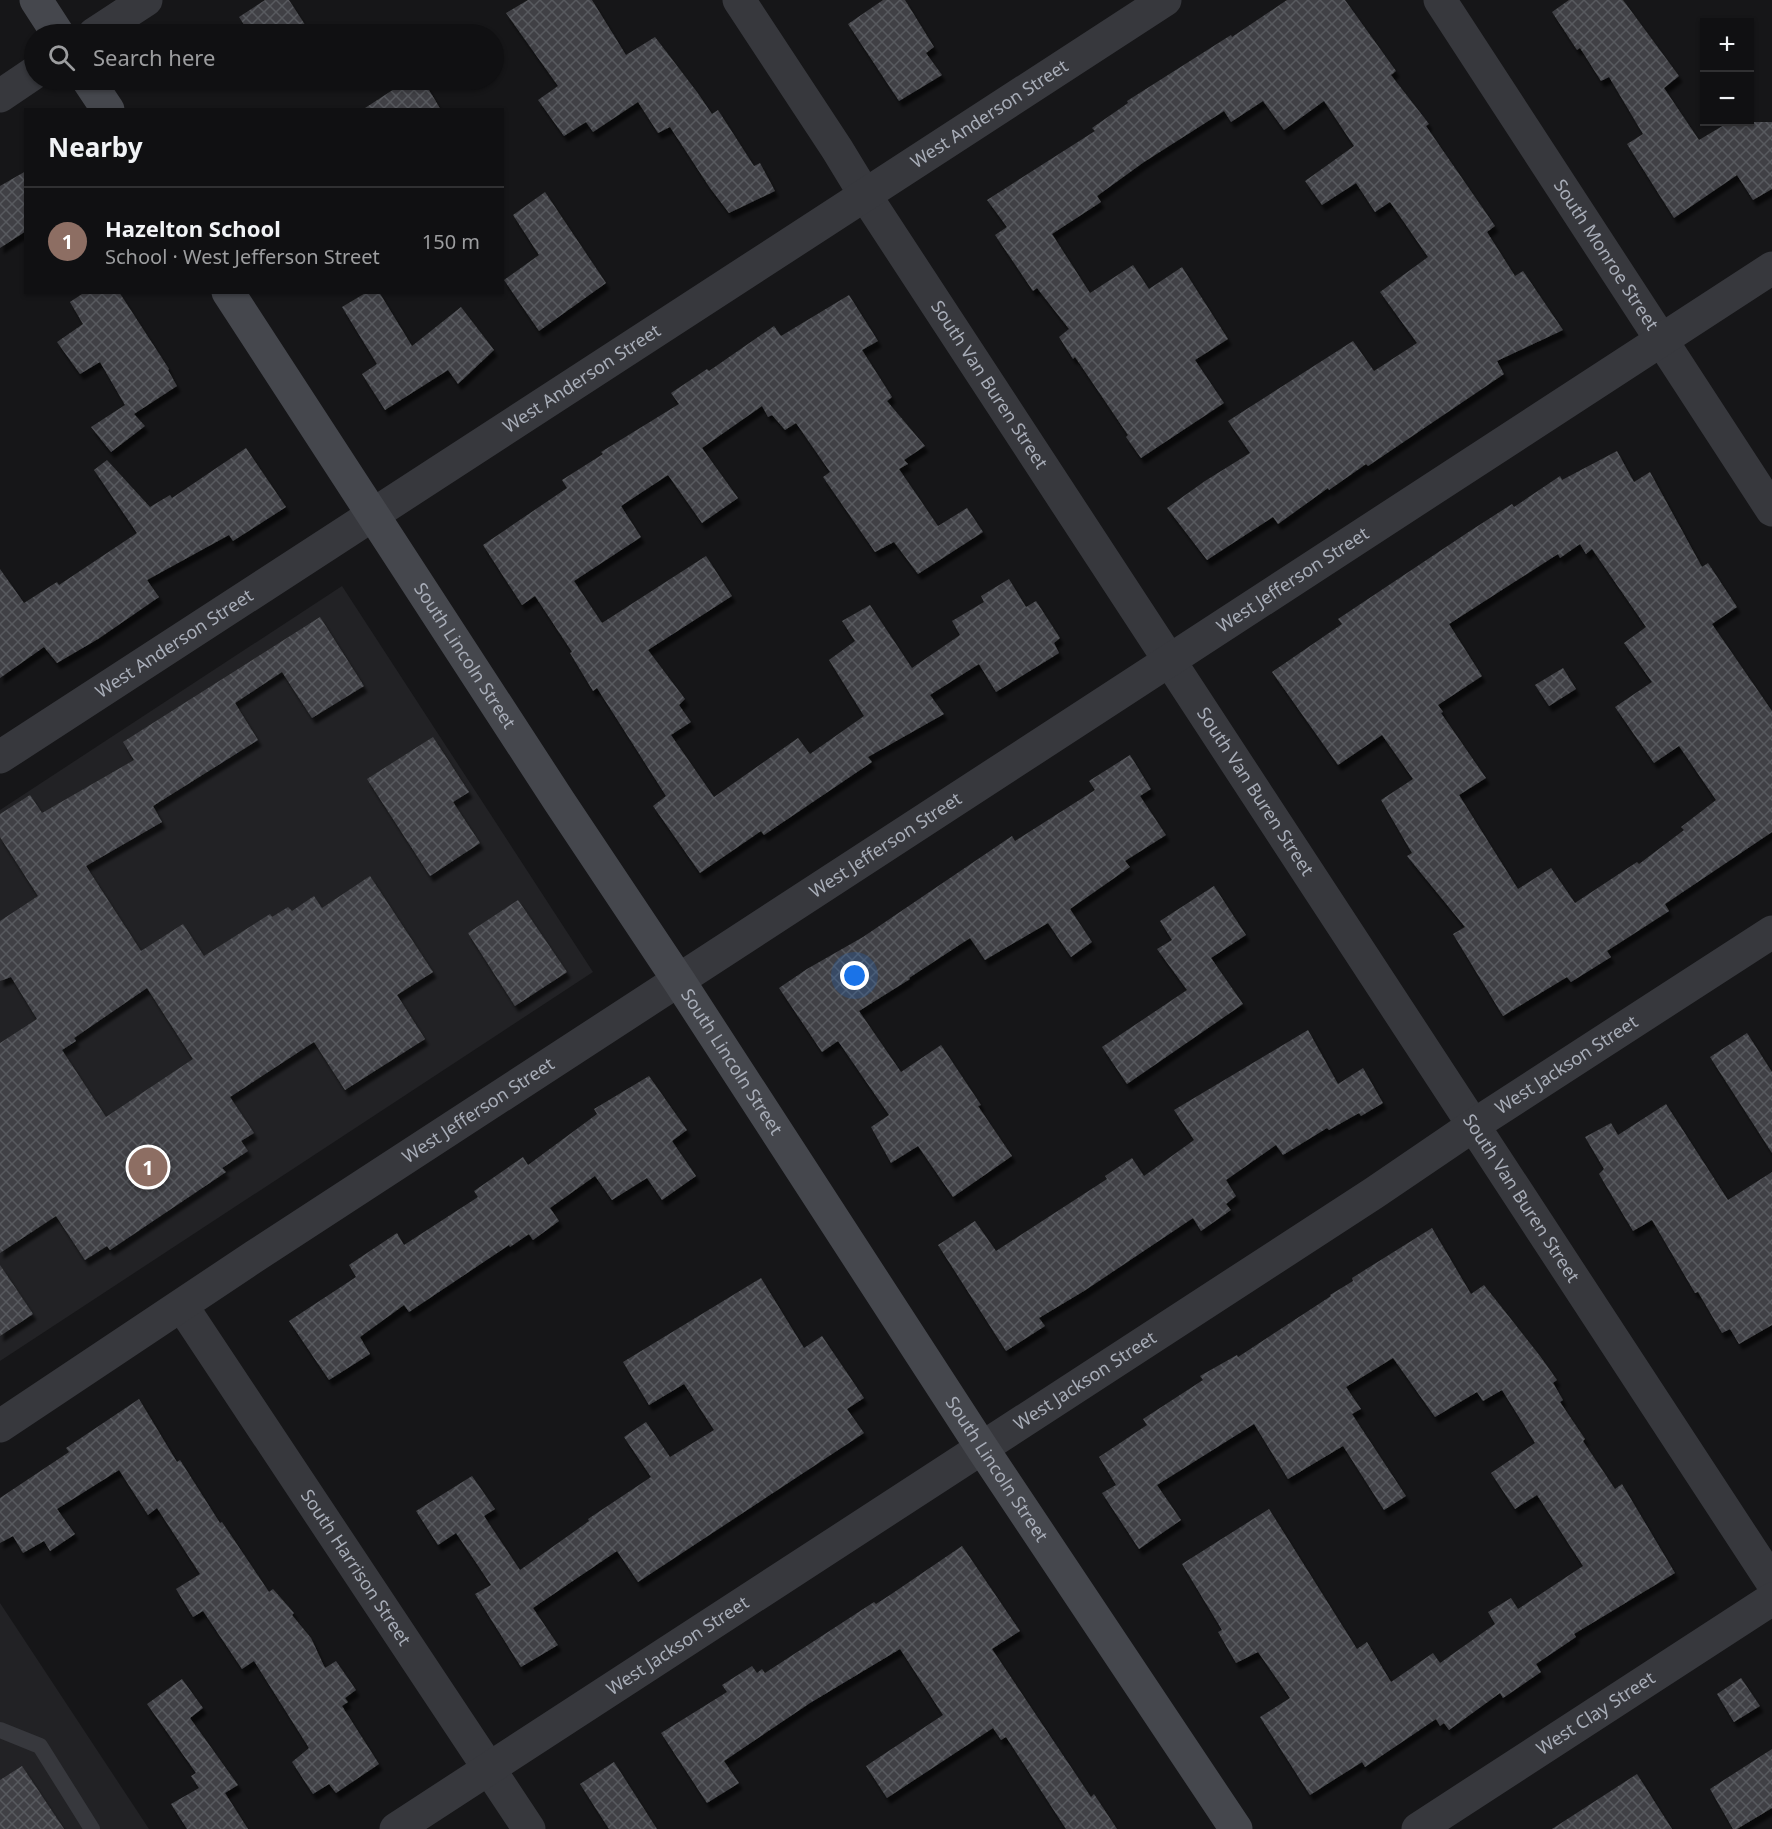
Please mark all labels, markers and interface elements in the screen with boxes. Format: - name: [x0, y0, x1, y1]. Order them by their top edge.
- map controls: [1700, 18, 1754, 126]
- button: +: [1700, 18, 1754, 72]
- search box: [24, 24, 504, 90]
- icon: search: [45, 41, 78, 74]
- text: Search here: [93, 42, 215, 72]
- street label: West Anderson Street: [906, 53, 1073, 173]
- button: −: [1700, 72, 1754, 126]
- text: Nearby: [48, 129, 143, 165]
- street label: South Monroe Street: [1549, 174, 1665, 335]
- text: Hazelton School: [105, 213, 281, 243]
- text: 1: [62, 228, 73, 255]
- text: 150 m: [422, 228, 480, 255]
- text: School · West Jefferson Street: [105, 243, 380, 270]
- street label: South Van Buren Street: [926, 295, 1054, 474]
- street label: West Anderson Street: [498, 318, 665, 438]
- street label: West Jefferson Street: [1212, 521, 1373, 638]
- street label: South Lincoln Street: [409, 578, 522, 733]
- street label: West Anderson Street: [90, 583, 258, 703]
- street label: South Van Buren Street: [1192, 702, 1320, 880]
- street label: West Jefferson Street: [804, 786, 966, 903]
- your location: [840, 961, 869, 990]
- street label: South Lincoln Street: [676, 984, 789, 1140]
- street label: West Jackson Street: [1490, 1009, 1642, 1119]
- street label: West Jefferson Street: [397, 1051, 559, 1168]
- street label: South Van Buren Street: [1458, 1109, 1586, 1287]
- pin: 1: [128, 1144, 168, 1190]
- street label: West Jackson Street: [1009, 1325, 1161, 1435]
- street label: South Lincoln Street: [941, 1391, 1054, 1547]
- street label: South Harrison Street: [296, 1484, 417, 1650]
- street label: West Jackson Street: [601, 1590, 753, 1700]
- street label: West Clay Street: [1531, 1665, 1659, 1760]

